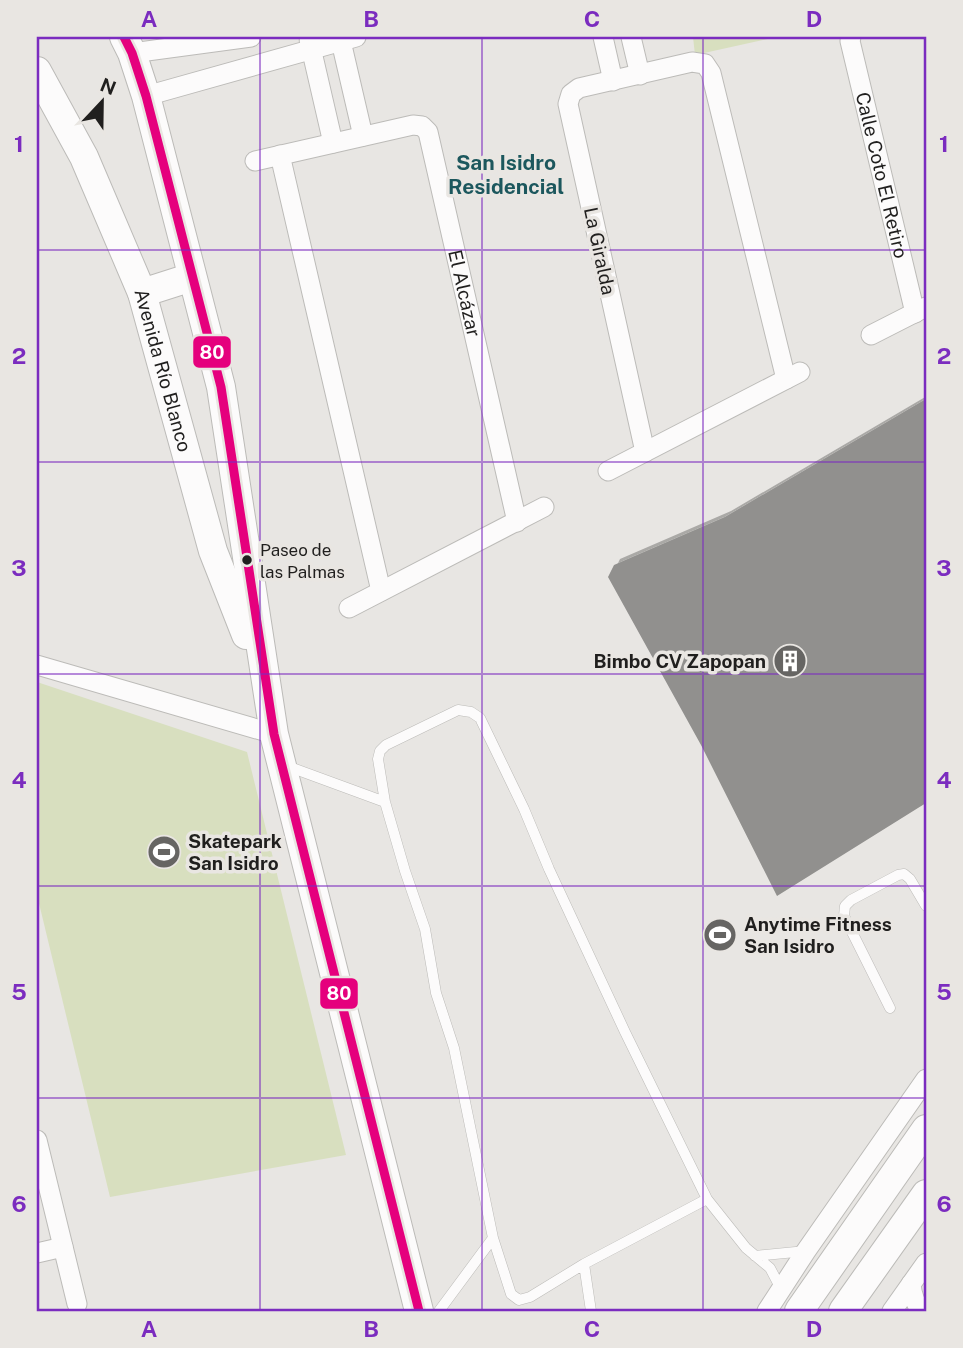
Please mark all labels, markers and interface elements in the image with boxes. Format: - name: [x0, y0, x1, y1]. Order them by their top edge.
- text: A: [141, 5, 158, 32]
- text: B: [363, 5, 379, 32]
- text: C: [584, 5, 600, 32]
- text: D: [806, 5, 822, 32]
- north arrow: [66, 66, 136, 136]
- text: N: [97, 73, 119, 99]
- street label: Calle Coto El Retiro: [852, 90, 913, 260]
- text: 1: [14, 130, 24, 157]
- text: 1: [939, 130, 949, 157]
- district label: San Isidro Residencial: [448, 150, 564, 199]
- street label: La Giralda: [580, 205, 620, 297]
- street label: El Alcázar: [444, 248, 485, 339]
- street label: Avenida Río Blanco: [130, 286, 196, 454]
- line badge: 80: [192, 335, 232, 369]
- text: 80: [200, 341, 224, 363]
- text: 2: [12, 342, 26, 369]
- text: 2: [937, 342, 951, 369]
- place label: Paseo de las Palmas: [260, 540, 345, 582]
- marker: Paseo de las Palmas: [240, 553, 254, 567]
- text: 3: [11, 554, 27, 581]
- text: 3: [936, 554, 952, 581]
- building icon: Bimbo CV Zapopan: [771, 642, 809, 680]
- place label: Bimbo CV Zapopan: [594, 650, 766, 672]
- text: 4: [11, 766, 27, 793]
- text: 4: [936, 766, 952, 793]
- place label: Skatepark San Isidro: [188, 830, 282, 874]
- sports icon: Skatepark San Isidro: [145, 833, 183, 871]
- place label: Anytime Fitness San Isidro: [744, 913, 892, 957]
- sports icon: Anytime Fitness San Isidro: [701, 916, 739, 954]
- line badge: 80: [319, 977, 359, 1010]
- text: 5: [11, 978, 27, 1005]
- text: 5: [936, 978, 952, 1005]
- text: 80: [327, 982, 351, 1004]
- text: 6: [11, 1190, 27, 1217]
- text: 6: [936, 1190, 952, 1217]
- text: A: [141, 1315, 158, 1342]
- text: B: [363, 1315, 379, 1342]
- text: C: [584, 1315, 600, 1342]
- text: D: [806, 1315, 822, 1342]

